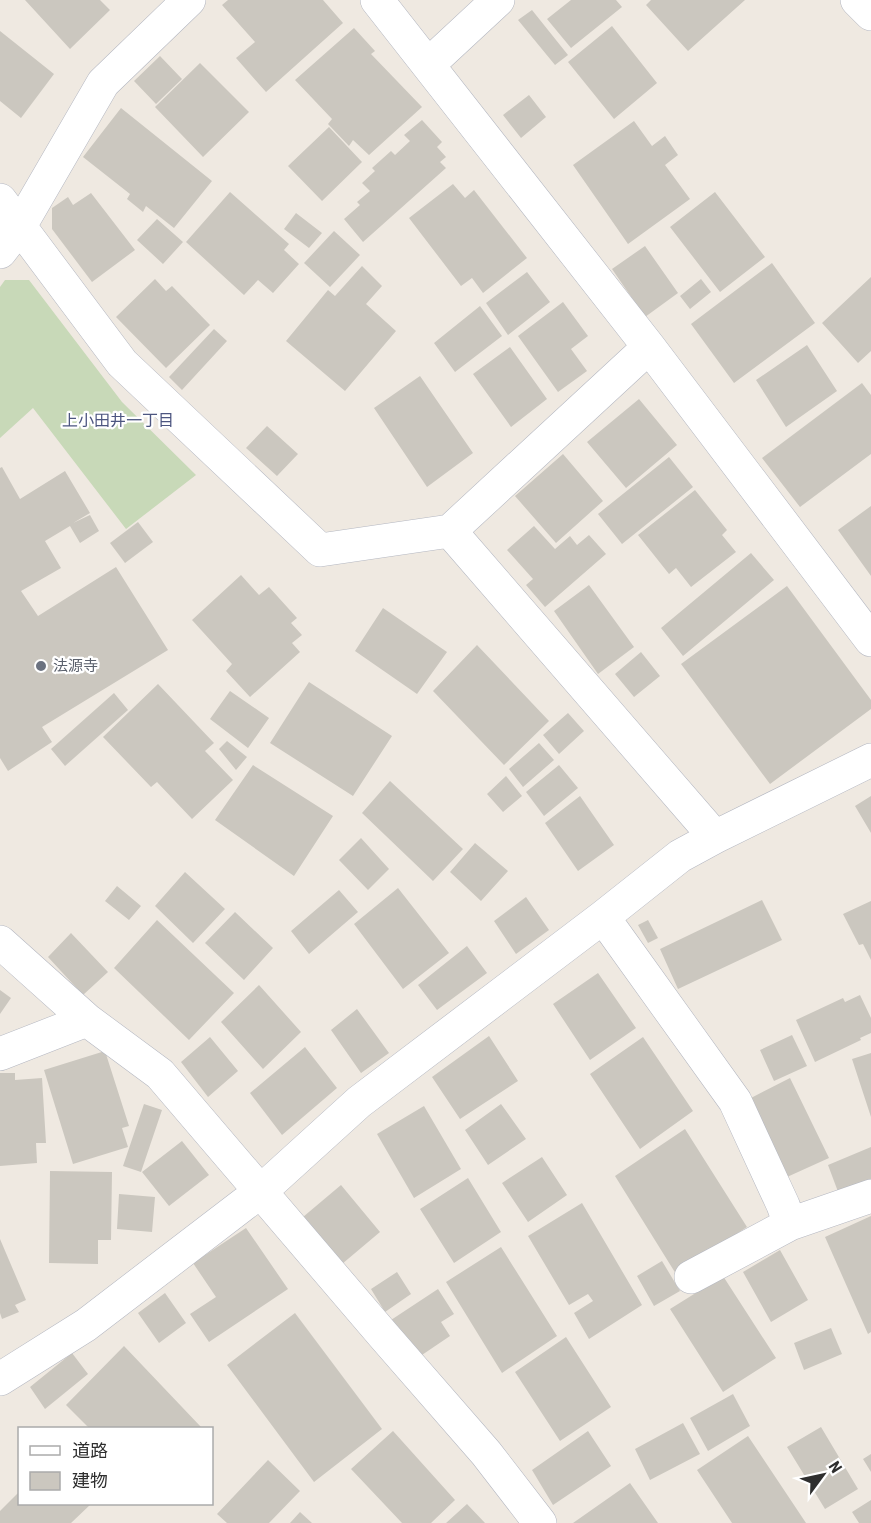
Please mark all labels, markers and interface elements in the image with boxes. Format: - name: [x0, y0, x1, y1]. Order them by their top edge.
- district label: 上小田井一丁目: [62, 411, 174, 430]
- place label: 法源寺: [53, 657, 98, 675]
- marker: 法源寺: [34, 659, 48, 673]
- legend: [18, 1427, 213, 1505]
- text: 道路: [72, 1440, 108, 1461]
- north arrow: [793, 1445, 853, 1505]
- text: N: [825, 1458, 846, 1476]
- text: 建物: [72, 1470, 108, 1491]

